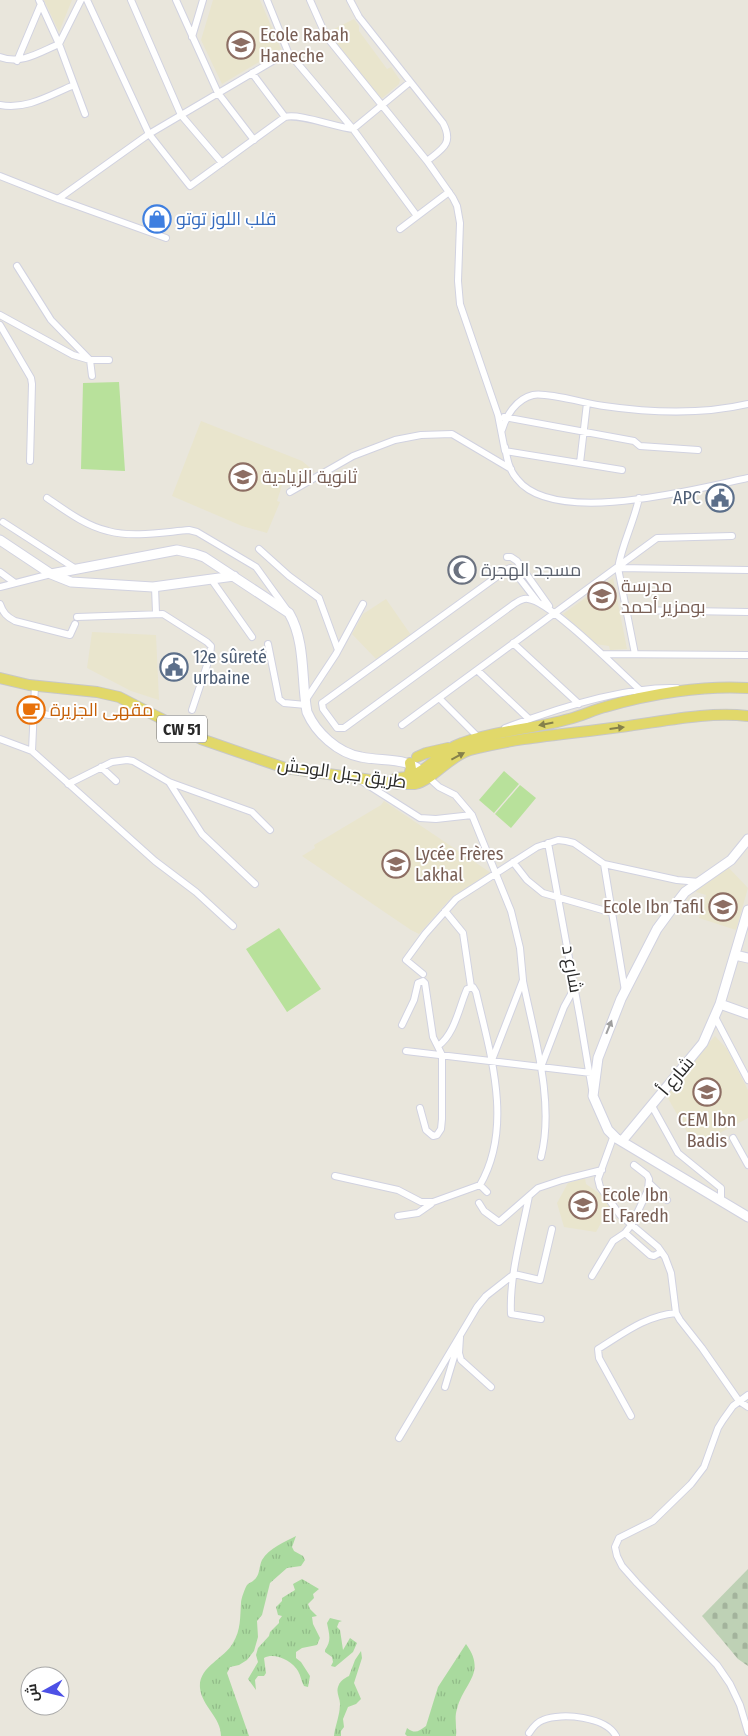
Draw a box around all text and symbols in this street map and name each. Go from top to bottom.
place label: Ecole Rabah Haneche [260,24,349,67]
school or university icon: Ecole Rabah Haneche [226,30,256,60]
shop icon: قلب اللوز توتو [142,204,172,234]
place label: قلب اللوز توتو [176,208,277,230]
school or university icon: ثانوية الزيادية [228,462,258,492]
place label: ثانوية الزيادية [262,466,358,488]
public building icon: APC [705,483,735,513]
place label: APC [673,487,701,509]
mosque icon: مسجد الهجرة [447,555,477,585]
place label: مسجد الهجرة [481,559,581,581]
place label: مدرسة بومزير أحمد [621,575,706,618]
school or university icon: مدرسة بومزير أحمد [587,581,617,611]
place label: 12e sûreté urbaine [193,646,267,689]
public building icon: 12e sûreté urbaine [159,652,189,682]
cafe icon: مقهى الجزيرة [16,695,46,725]
place label: مقهى الجزيرة [50,699,153,721]
road number: CW 51 [157,716,207,742]
one-way arrow [538,720,554,728]
one-way arrow [609,724,625,732]
one-way arrow [450,752,465,760]
street label: طريق جبل الوحش [276,753,408,794]
place label: Lycée Frères Lakhal [415,843,504,886]
school or university icon: Lycée Frères Lakhal [381,849,411,879]
school or university icon: Ecole Ibn Tafil [708,892,738,922]
place label: Ecole Ibn Tafil [603,896,704,918]
street label: شارع د [556,944,587,995]
one-way arrow [606,1020,613,1035]
street label: شارع أ [653,1052,699,1101]
school or university icon: CEM Ibn Badis [692,1077,722,1107]
place label: CEM Ibn Badis [678,1109,736,1152]
place label: Ecole Ibn El Faredh [602,1184,669,1227]
school or university icon: Ecole Ibn El Faredh [568,1190,598,1220]
north arrow [20,1666,70,1716]
text: ش [23,1683,42,1703]

